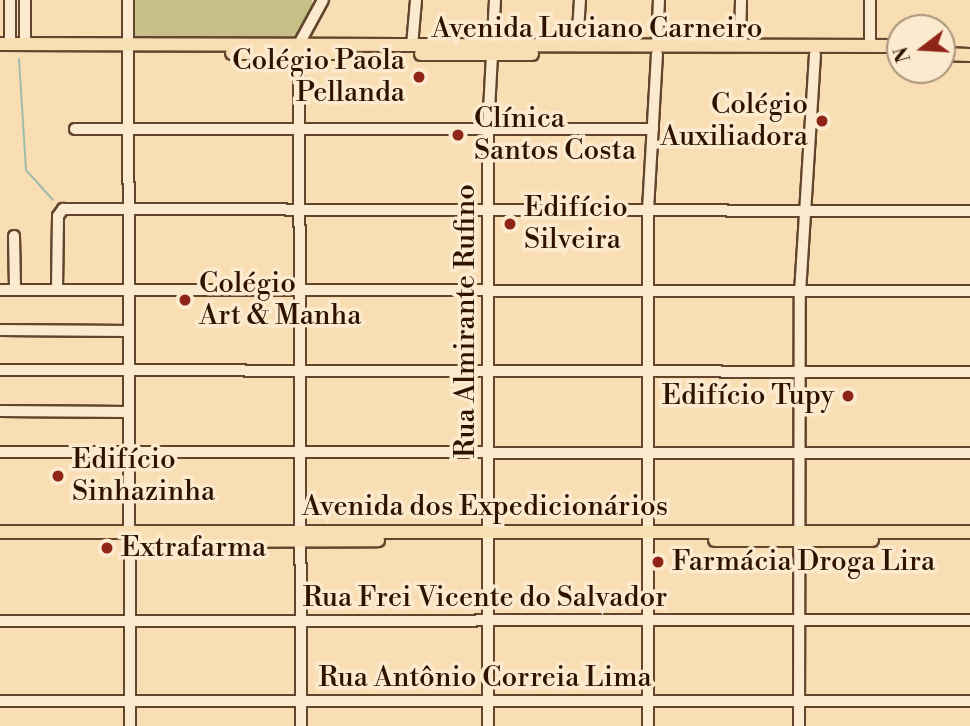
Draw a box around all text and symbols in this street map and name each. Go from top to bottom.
street label: Avenida Luciano Carneiro [431,12,763,46]
north arrow [886,14,956,84]
place label: Colégio Paola Pellanda [232,44,405,110]
text: N [889,44,917,65]
marker: Colégio Paola Pellanda [411,69,427,85]
place label: Colégio Auxiliadora [660,88,808,154]
place label: Clínica Santos Costa [474,102,636,168]
marker: Colégio Auxiliadora [814,113,830,129]
marker: Clínica Santos Costa [448,125,468,145]
street label: Rua Almirante Rufino [449,184,483,458]
place label: Edifício Silveira [524,191,628,257]
marker: Edifício Silveira [502,216,518,232]
place label: Colégio Art & Manha [199,267,361,333]
marker: Colégio Art & Manha [177,292,193,308]
place label: Edifício Tupy [662,379,834,413]
marker: Edifício Tupy [840,388,856,404]
place label: Edifício Sinhazinha [72,443,215,509]
marker: Edifício Sinhazinha [50,468,66,484]
street label: Avenida dos Expedicionários [302,490,668,524]
place label: Extrafarma [121,531,266,565]
marker: Extrafarma [99,540,115,556]
place label: Farmácia Droga Lira [672,545,935,579]
marker: Farmácia Droga Lira [650,554,666,570]
street label: Rua Frei Vicente do Salvador [303,581,667,615]
street label: Rua Antônio Correia Lima [318,661,652,695]

